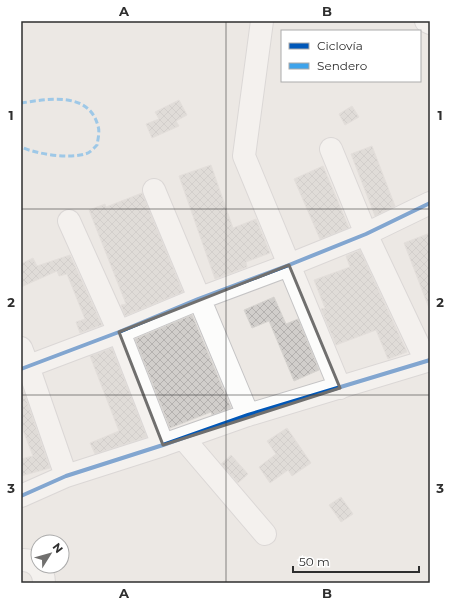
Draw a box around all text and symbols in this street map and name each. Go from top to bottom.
text: A [118,3,130,19]
text: B [322,3,332,19]
legend [281,30,421,82]
text: Ciclovía [317,38,363,53]
text: Sendero [317,58,367,73]
text: 1 [8,107,14,123]
text: 1 [437,107,443,123]
text: 2 [7,294,15,310]
text: 2 [436,294,444,310]
text: 3 [6,480,15,496]
text: 3 [435,480,444,496]
north arrow [30,534,70,574]
text: N [50,540,66,556]
scale bar [293,548,419,574]
text: 50 m [299,554,330,569]
text: A [118,585,130,601]
text: B [322,585,332,601]

